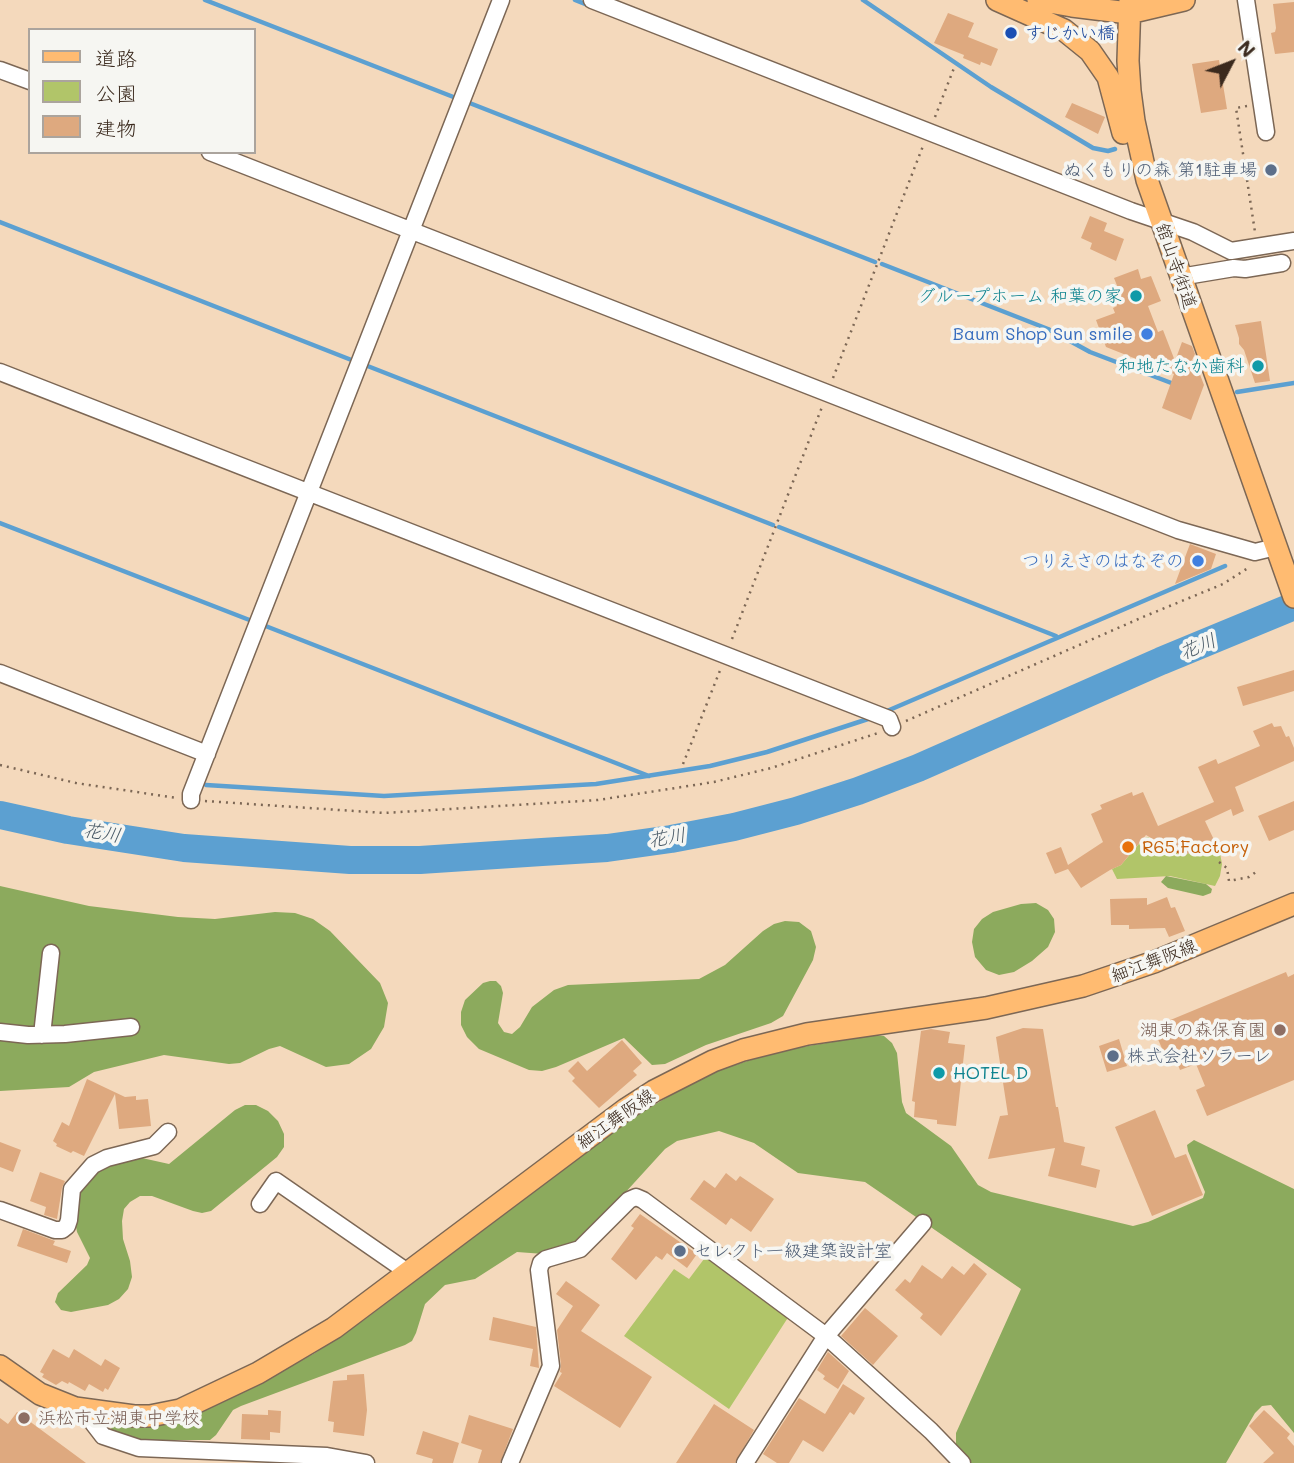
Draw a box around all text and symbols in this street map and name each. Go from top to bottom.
place label: すじかい橋 [1025,22,1115,44]
marker: すじかい橋 [1003,25,1019,41]
legend [28,28,256,154]
north arrow [1196,28,1266,98]
text: N [1233,35,1261,62]
text: 道路 [95,44,137,71]
text: 公園 [95,79,137,106]
text: 建物 [95,114,137,141]
place label: ぬくもりの森 第1駐車場 [1063,159,1257,181]
marker: ぬくもりの森 第1駐車場 [1263,162,1279,178]
street label: 舘山寺街道 [1151,220,1201,312]
place label: グループホーム 和葉の家 [918,285,1122,307]
marker: グループホーム 和葉の家 [1128,288,1144,304]
place label: Baum Shop Sun smile [953,323,1133,345]
marker: Baum Shop Sun smile [1139,326,1155,342]
place label: 和地たなか歯科 [1118,355,1244,377]
marker: 和地たなか歯科 [1250,358,1266,374]
place label: つりえさのはなぞの [1022,550,1184,572]
marker: つりえさのはなぞの [1190,553,1206,569]
water label: 花川 [1176,629,1220,665]
water label: 花川 [81,818,123,848]
water label: 花川 [646,824,688,852]
place label: R65.Factory [1142,836,1249,858]
marker: R65.Factory [1120,839,1136,855]
street label: 細江舞阪線 [1108,935,1200,987]
place label: 湖東の森保育園 [1140,1019,1266,1041]
marker: 湖東の森保育園 [1272,1022,1288,1038]
place label: 株式会社ソラーレ [1127,1045,1271,1067]
marker: 株式会社ソラーレ [1105,1048,1121,1064]
place label: HOTEL D [953,1062,1028,1084]
marker: HOTEL D [931,1065,947,1081]
street label: 細江舞阪線 [573,1084,659,1154]
place label: セレクト一級建築設計室 [694,1240,892,1262]
marker: セレクト一級建築設計室 [672,1243,688,1259]
place label: 浜松市立湖東中学校 [38,1407,200,1429]
marker: 浜松市立湖東中学校 [16,1410,32,1426]

